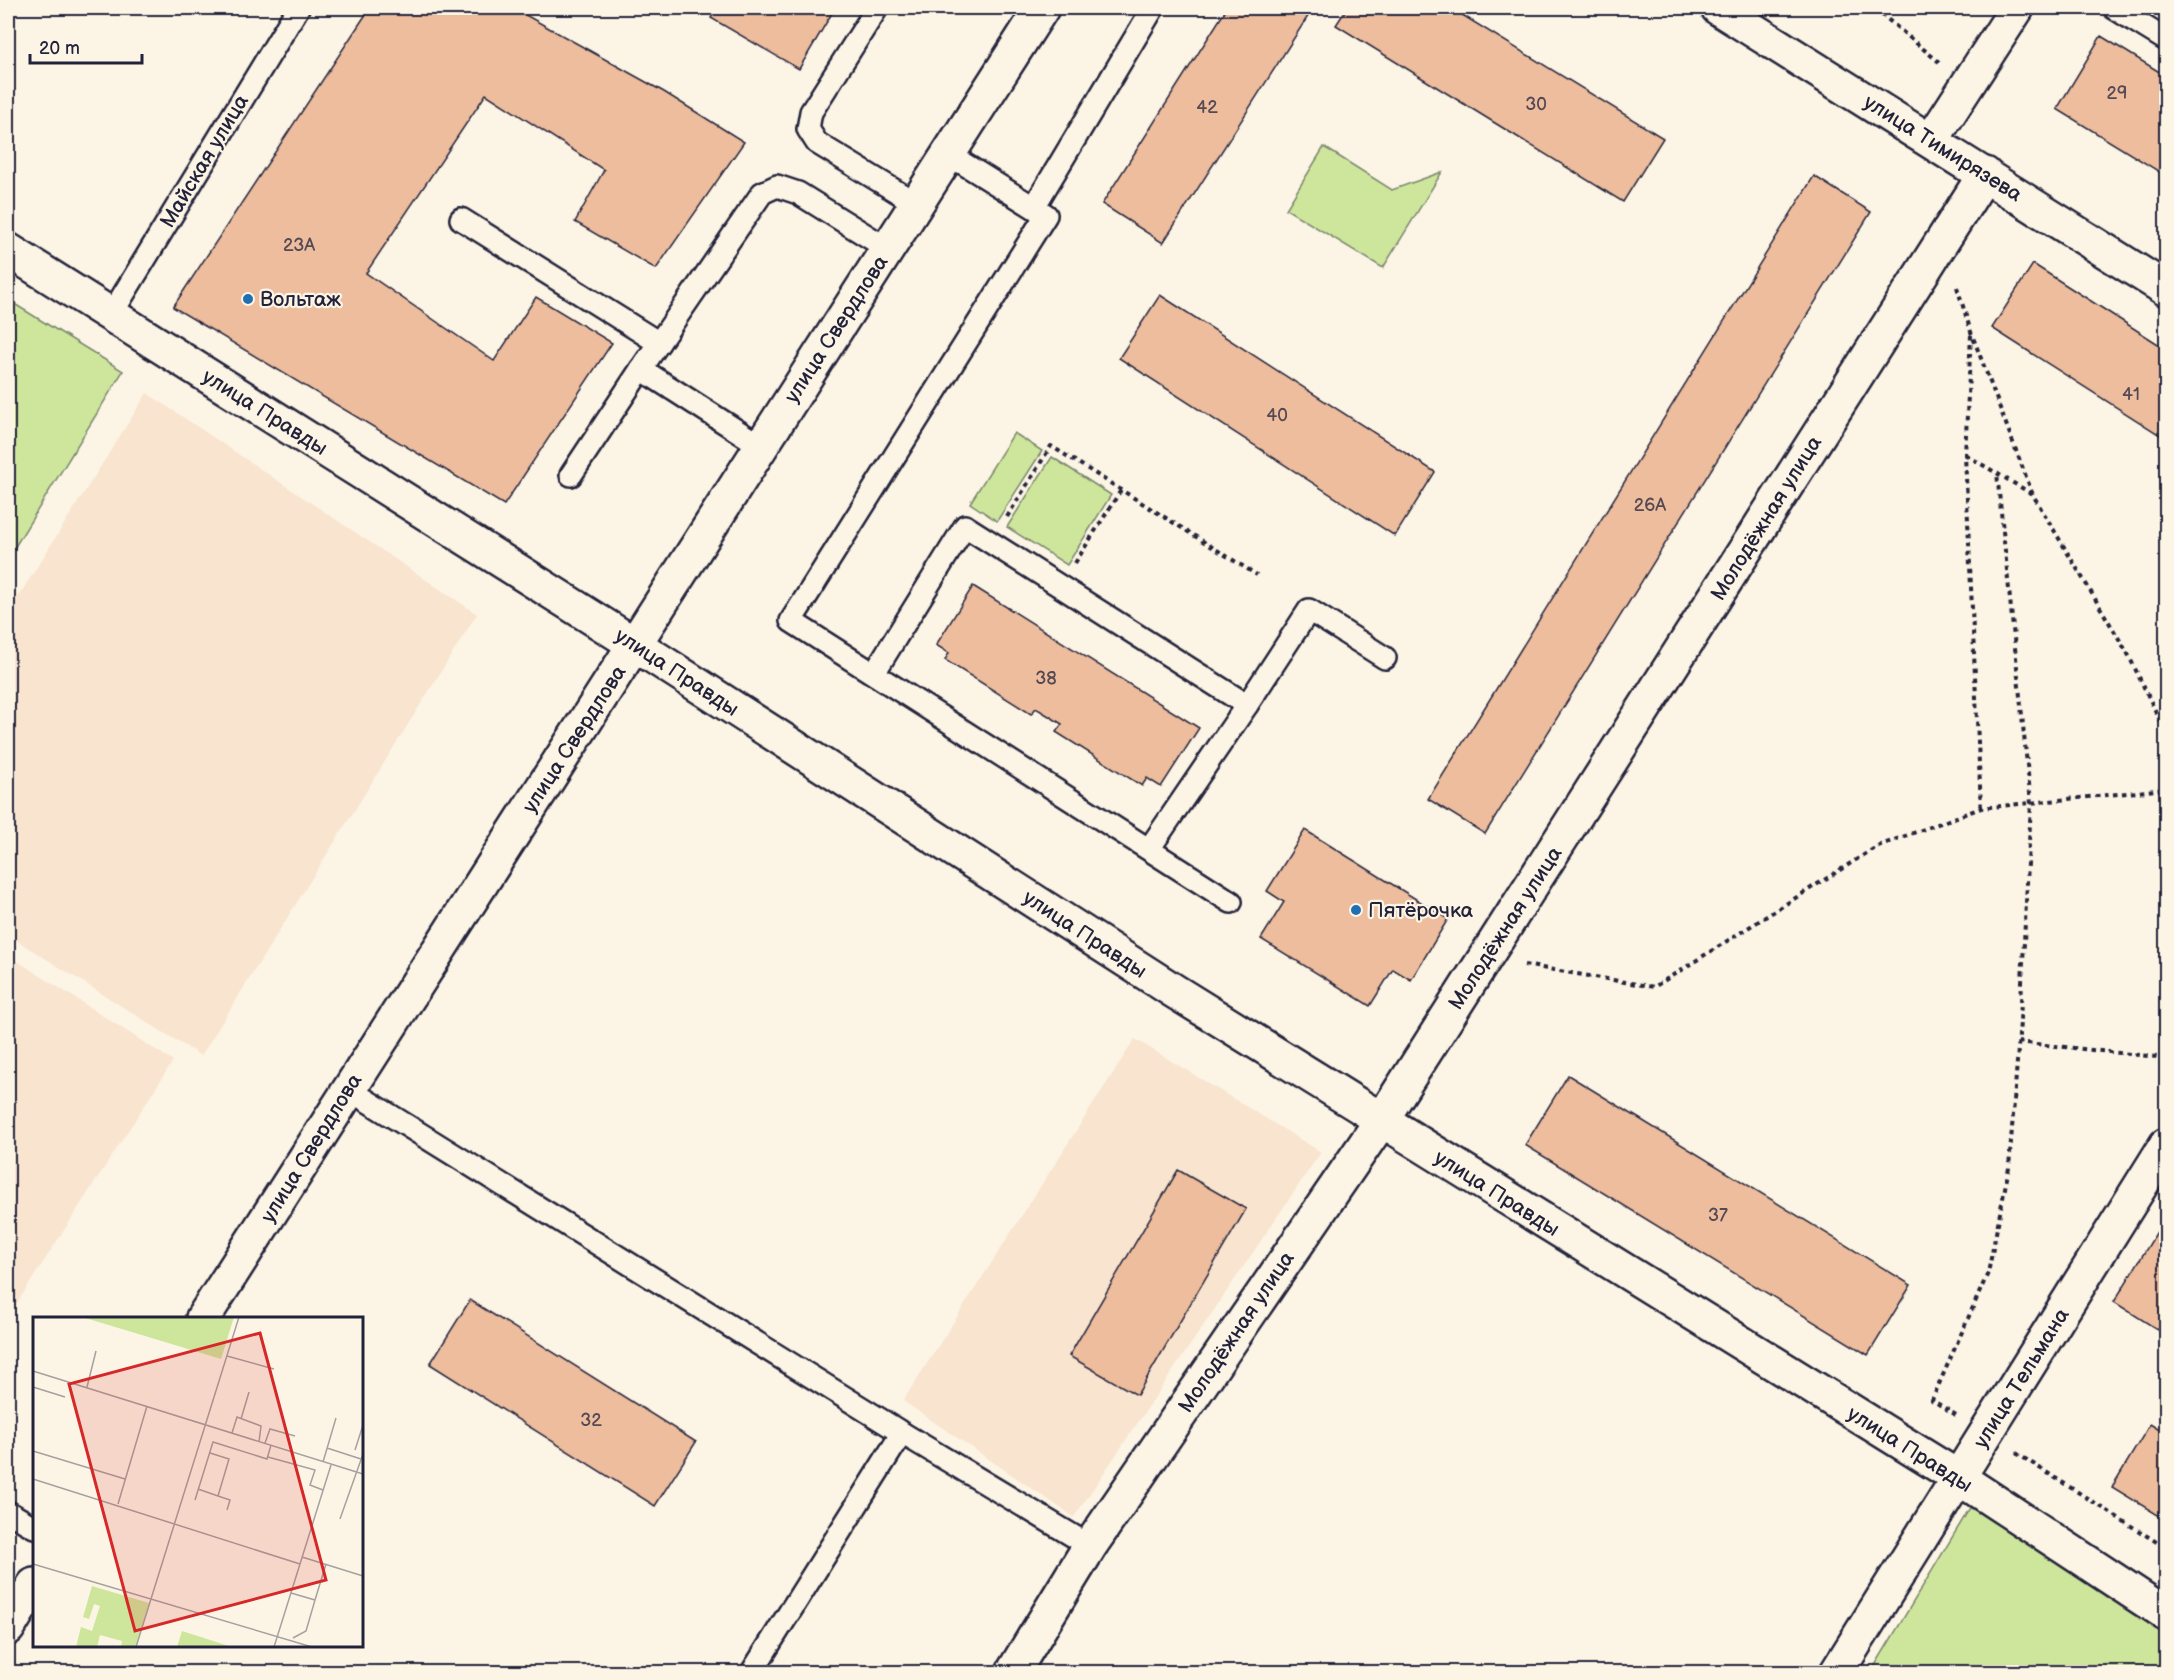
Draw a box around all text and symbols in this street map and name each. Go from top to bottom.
scale bar [30,27,142,65]
text: 20 m [39,38,80,59]
house number: 29 [2106,83,2128,104]
street label: Майская улица [155,90,254,232]
street label: улица Тимирязева [1859,90,2027,208]
house number: 30 [1525,94,1547,115]
house number: 42 [1196,97,1218,118]
house number: 23А [283,235,315,256]
street label: улица Свердлова [779,250,894,408]
place label: Вольтаж [260,287,341,312]
marker: Вольтаж [241,292,255,306]
street label: улица Правды [198,364,332,461]
house number: 41 [2122,384,2140,405]
house number: 40 [1266,405,1288,426]
street label: Молодёжная улица [1706,431,1827,605]
house number: 26А [1634,495,1666,516]
street label: улица Правды [610,623,743,722]
street label: улица Свердлова [517,660,632,818]
house number: 38 [1035,668,1057,689]
street label: Молодёжная улица [1443,842,1568,1014]
street label: улица Правды [1018,885,1151,984]
place label: Пятёрочка [1368,898,1474,923]
marker: Пятёрочка [1349,903,1363,917]
street label: улица Свердлова [256,1069,368,1227]
street label: улица Правды [1430,1145,1564,1242]
house number: 37 [1708,1205,1728,1226]
street label: Молодёжная улица [1173,1246,1300,1418]
street label: улица Тельмана [1968,1303,2075,1453]
inset map [33,1317,363,1647]
street label: улица Правды [1843,1401,1977,1498]
house number: 32 [580,1410,602,1431]

